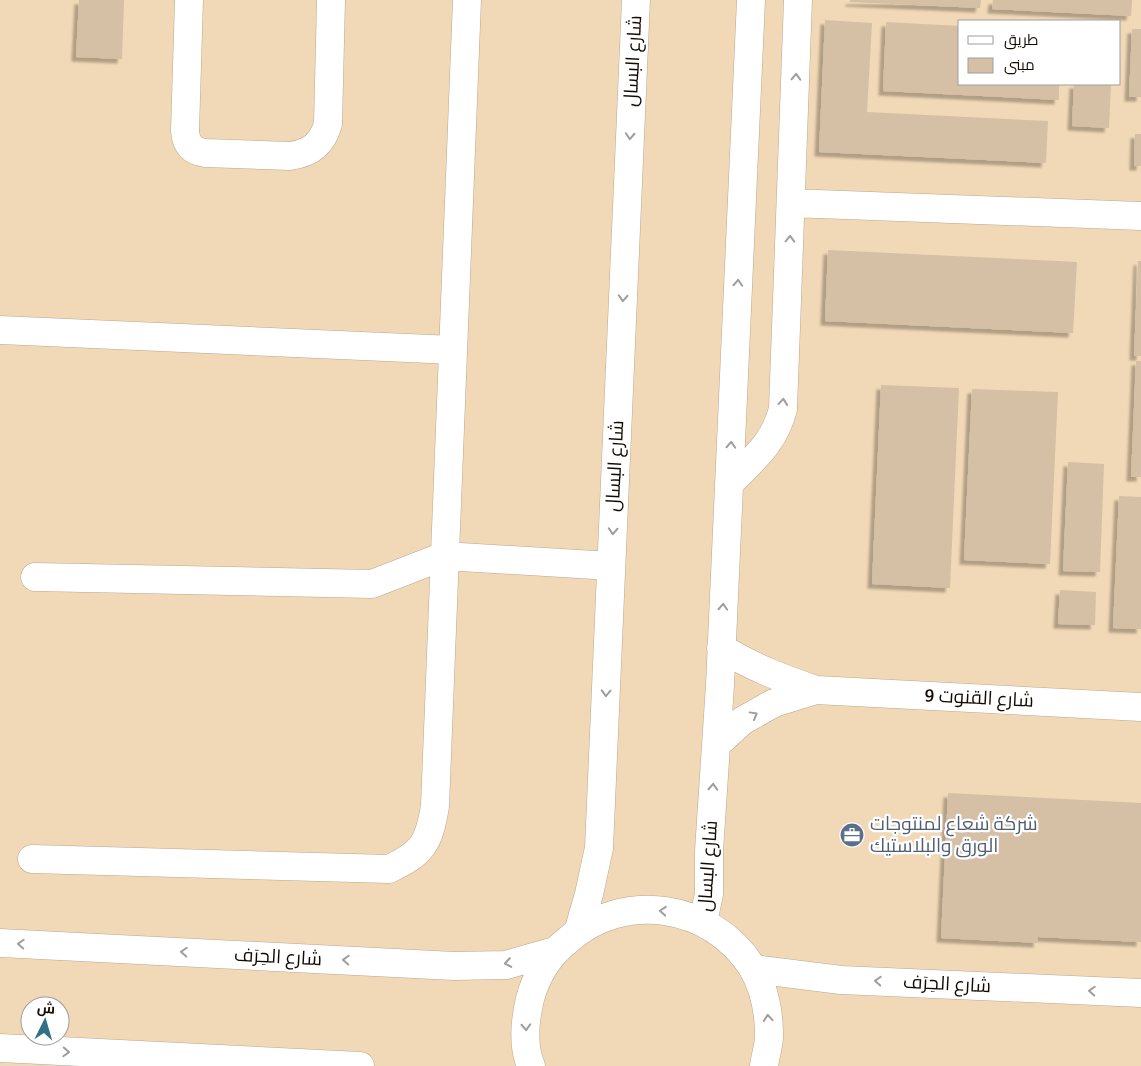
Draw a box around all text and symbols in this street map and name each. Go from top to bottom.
street label: شارع البسال [619,15,648,107]
legend [958,20,1121,85]
text: طريق [1004,31,1038,50]
text: مبنى [1004,56,1035,75]
one-way arrow [791,73,802,81]
one-way arrow [625,132,635,140]
one-way arrow [785,235,795,243]
one-way arrow [733,278,743,286]
one-way arrow [617,295,628,303]
one-way arrow [777,398,788,406]
street label: شارع البسال [601,420,630,512]
one-way arrow [725,441,736,449]
one-way arrow [607,527,618,535]
one-way arrow [718,603,729,611]
street label: شارع القنوت 9 [924,683,1034,714]
one-way arrow [600,689,611,697]
one-way arrow [749,711,758,721]
one-way arrow [708,783,719,791]
place label: شركة شعاع لمنتوجات الورق والبلاستيك [870,812,1038,858]
street label: شارع البسال [693,820,724,913]
office icon: شركة شعاع لمنتوجات الورق والبلاستيك [839,822,865,848]
one-way arrow [659,906,667,917]
one-way arrow [17,939,25,950]
street label: شارع الحِرَف [233,943,323,972]
one-way arrow [179,947,187,958]
one-way arrow [342,955,350,966]
one-way arrow [504,958,513,968]
street label: شارع الحِرَف [902,970,992,999]
one-way arrow [873,976,881,987]
one-way arrow [1088,985,1096,996]
north arrow [20,996,70,1046]
text: ش [36,999,56,1018]
one-way arrow [762,1014,773,1022]
one-way arrow [520,1023,531,1031]
one-way arrow [62,1046,70,1057]

